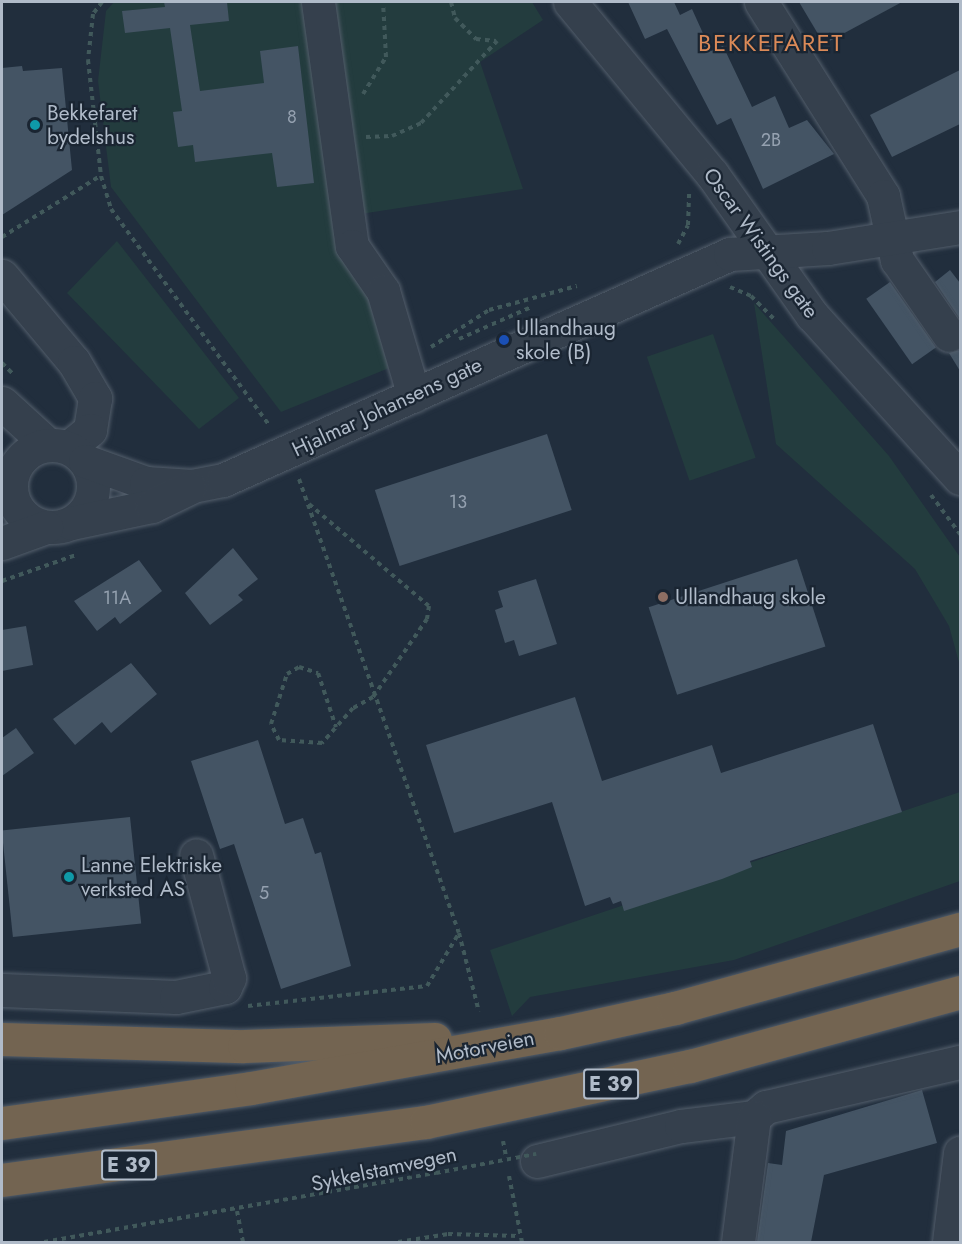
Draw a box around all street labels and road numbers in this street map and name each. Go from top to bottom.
street label: Oscar Wistings gate [698,163,824,323]
street label: Hjalmar Johansens gate [288,352,486,462]
street label: Motorveien [434,1025,536,1069]
road number: E 39 [582,1067,640,1101]
street label: Sykkelstamvegen [309,1141,459,1197]
road number: E 39 [100,1148,158,1182]

